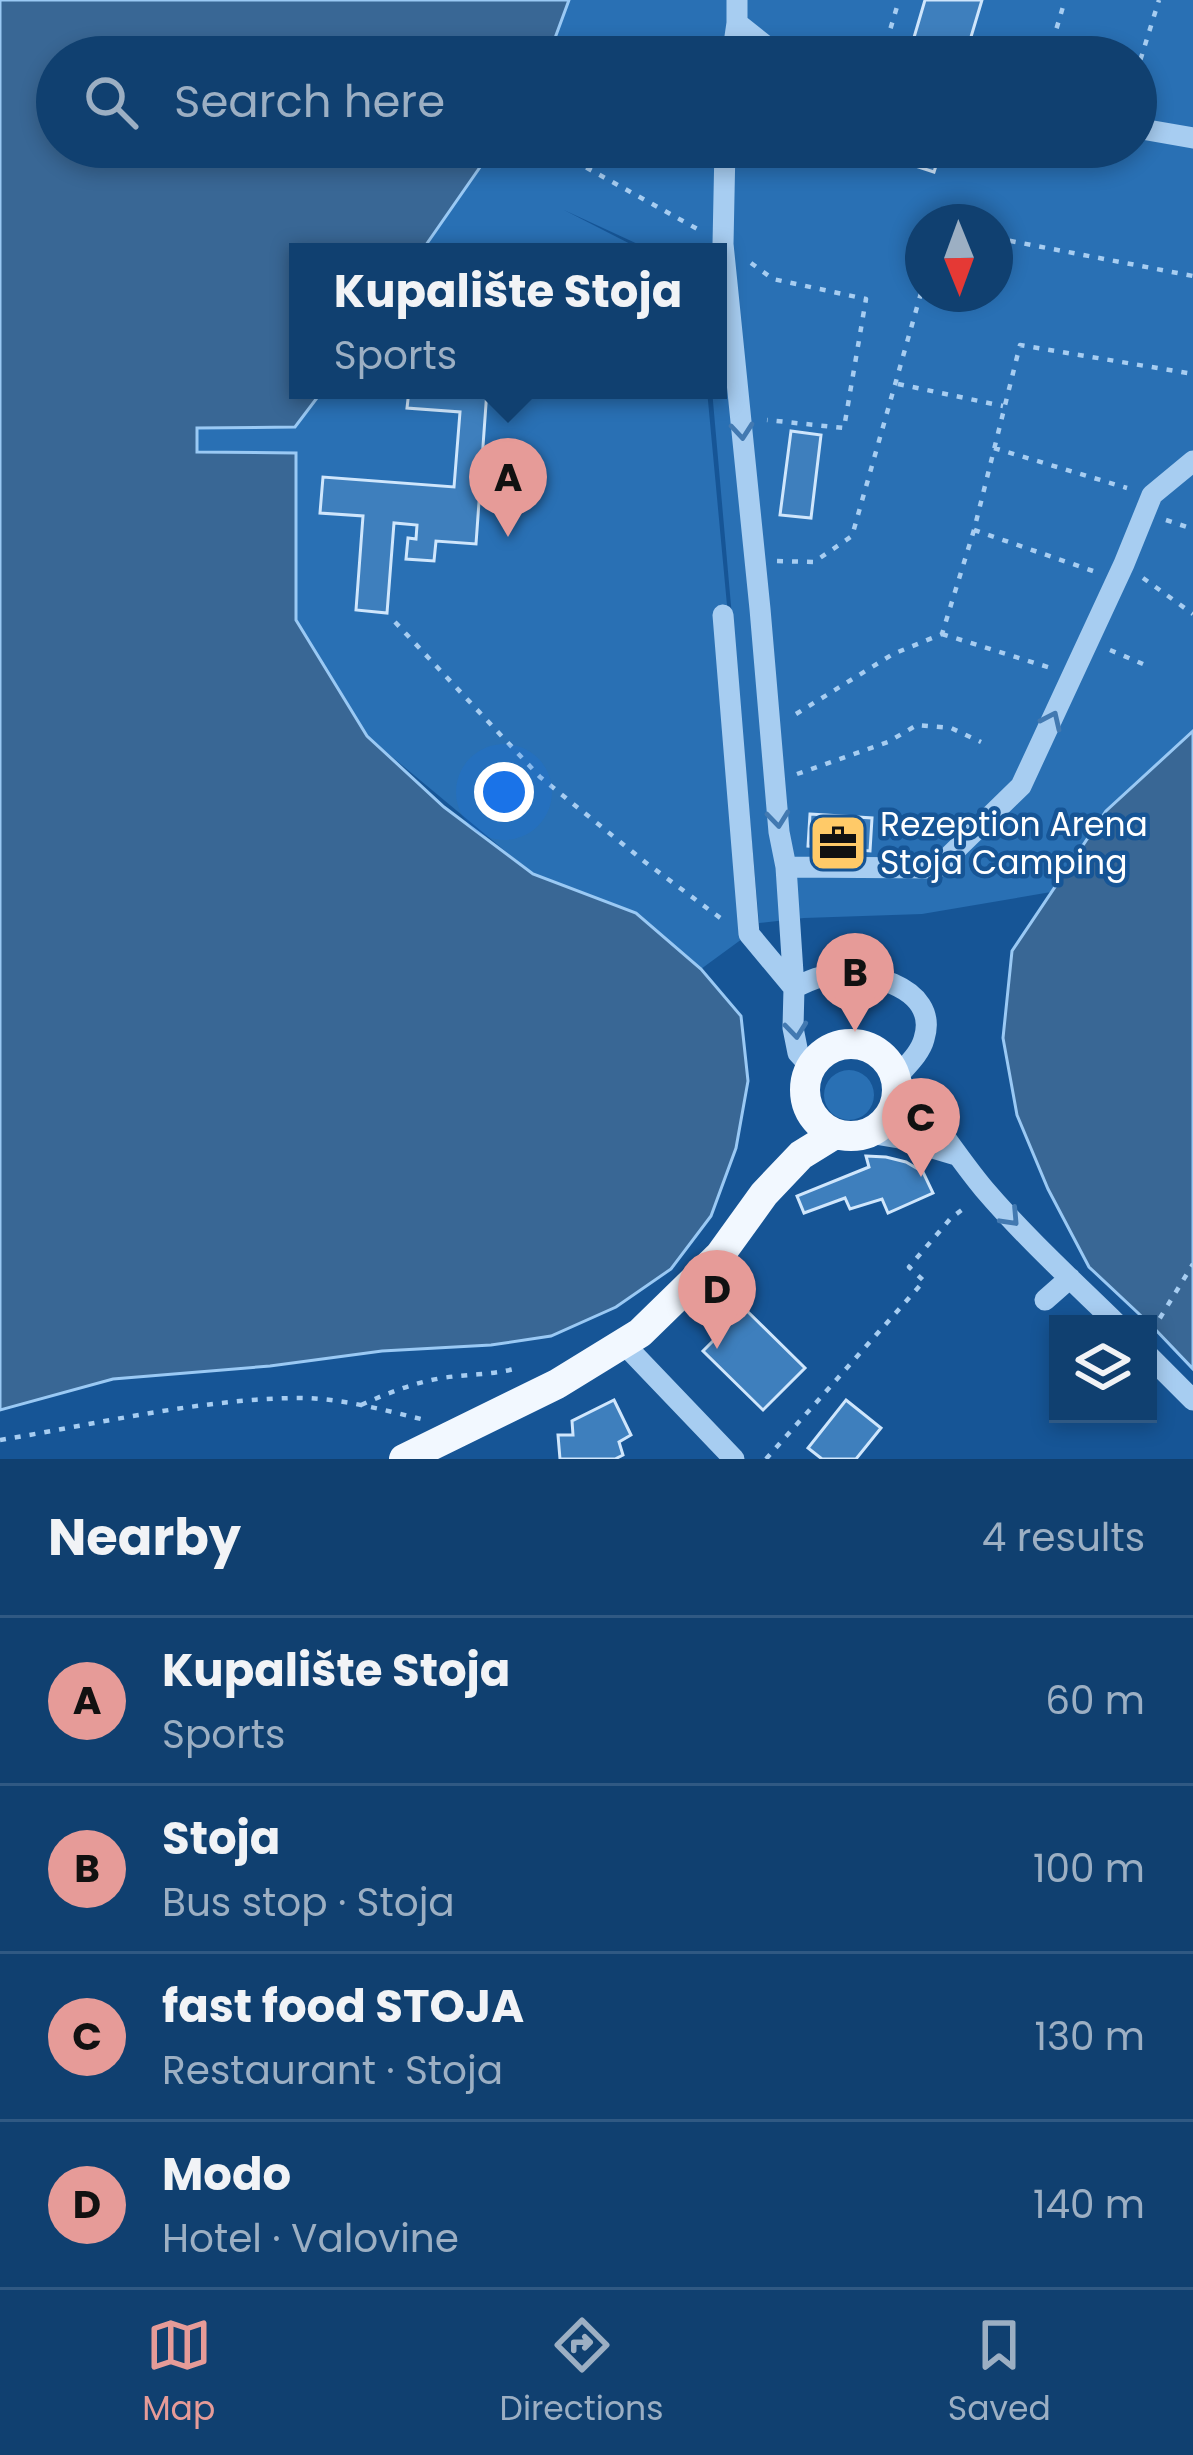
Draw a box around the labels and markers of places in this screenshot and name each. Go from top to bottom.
pin: A [469,438,547,537]
place label: Rezeption Arena Stoja Camping [880,801,1148,886]
office icon: Rezeption Arena Stoja Camping [807,812,869,874]
pin: B [816,933,894,1032]
pin: C [882,1078,960,1177]
pin: D [678,1250,756,1349]

